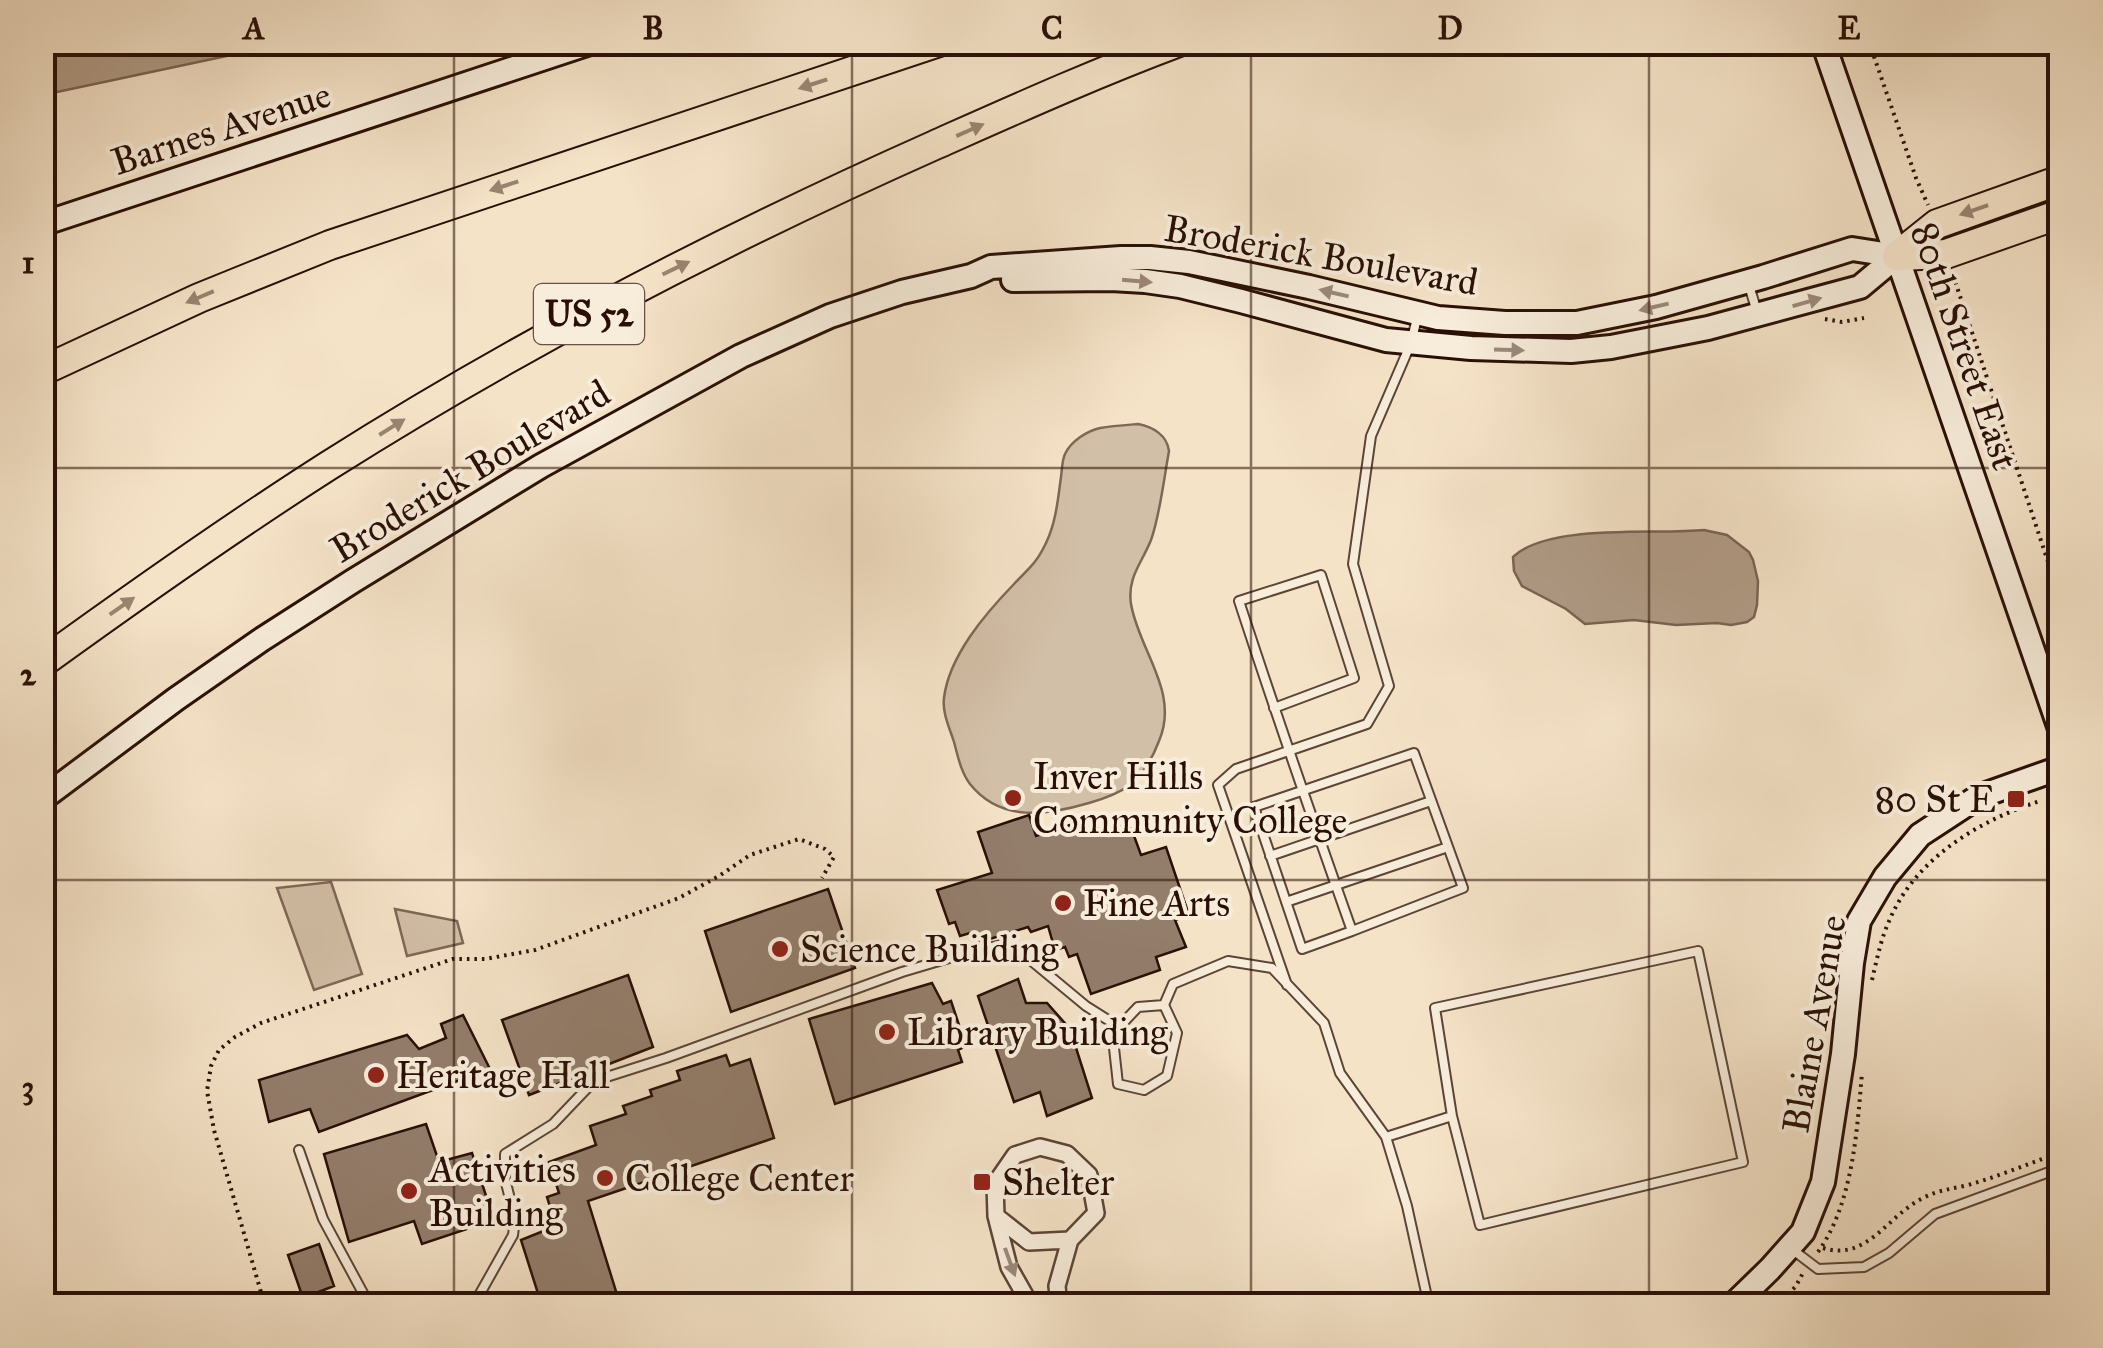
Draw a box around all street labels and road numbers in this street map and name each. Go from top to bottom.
street label: Barnes Avenue [105,71,337,185]
street label: Broderick Boulevard [1161,205,1481,305]
street label: 80th Street East [1901,216,2029,476]
road number: US 52 [534,284,644,344]
street label: Broderick Boulevard [322,369,618,573]
street label: Blaine Avenue [1772,911,1856,1137]

